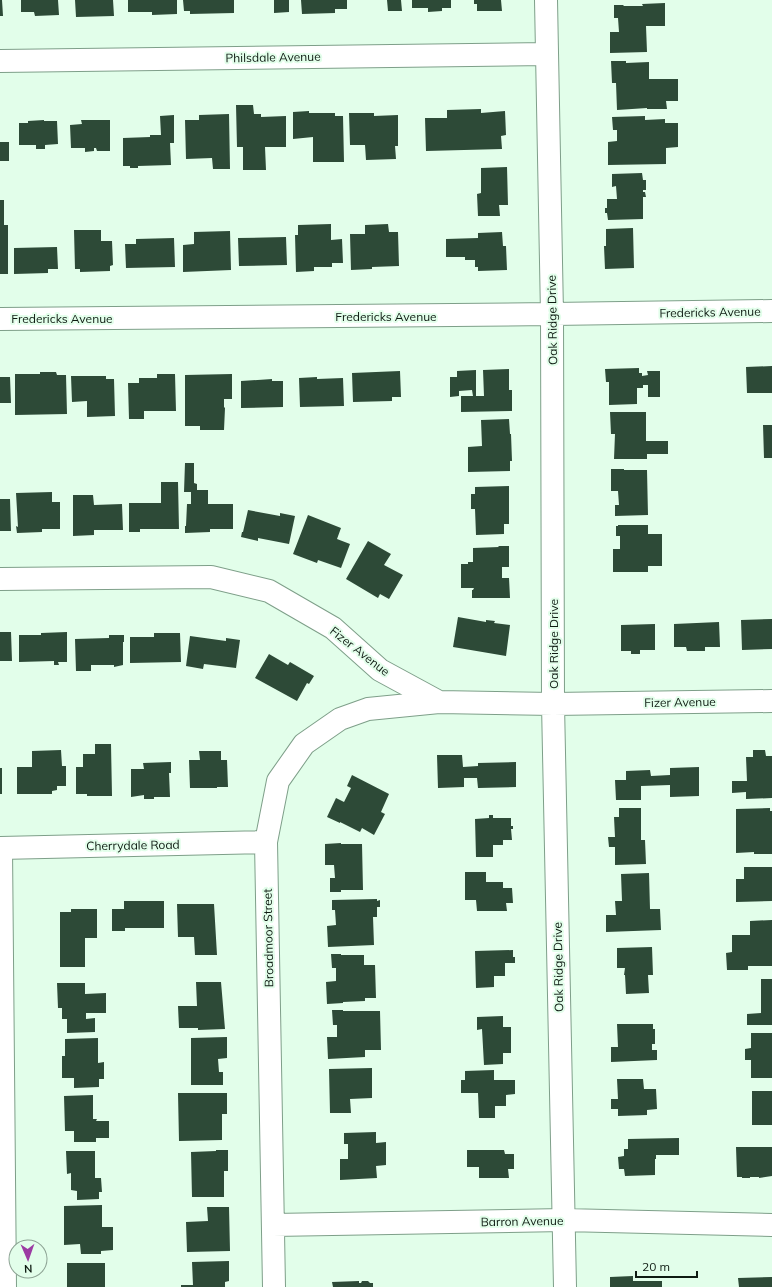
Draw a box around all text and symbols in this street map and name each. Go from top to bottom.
street label: Philsdale Avenue [225,49,321,65]
street label: Oak Ridge Drive [544,275,560,365]
street label: Fredericks Avenue [659,304,761,320]
street label: Fredericks Avenue [335,309,437,324]
street label: Fredericks Avenue [11,311,113,326]
street label: Oak Ridge Drive [546,599,561,689]
street label: Fizer Avenue [327,623,393,679]
street label: Fizer Avenue [644,694,716,710]
street label: Cherrydale Road [86,837,180,853]
street label: Broadmoor Street [260,889,276,987]
street label: Oak Ridge Drive [550,922,566,1012]
street label: Barron Avenue [480,1213,564,1229]
north arrow [8,1239,48,1279]
scale bar [636,1253,697,1279]
text: 20 m [642,1259,670,1274]
text: N [24,1262,33,1276]

